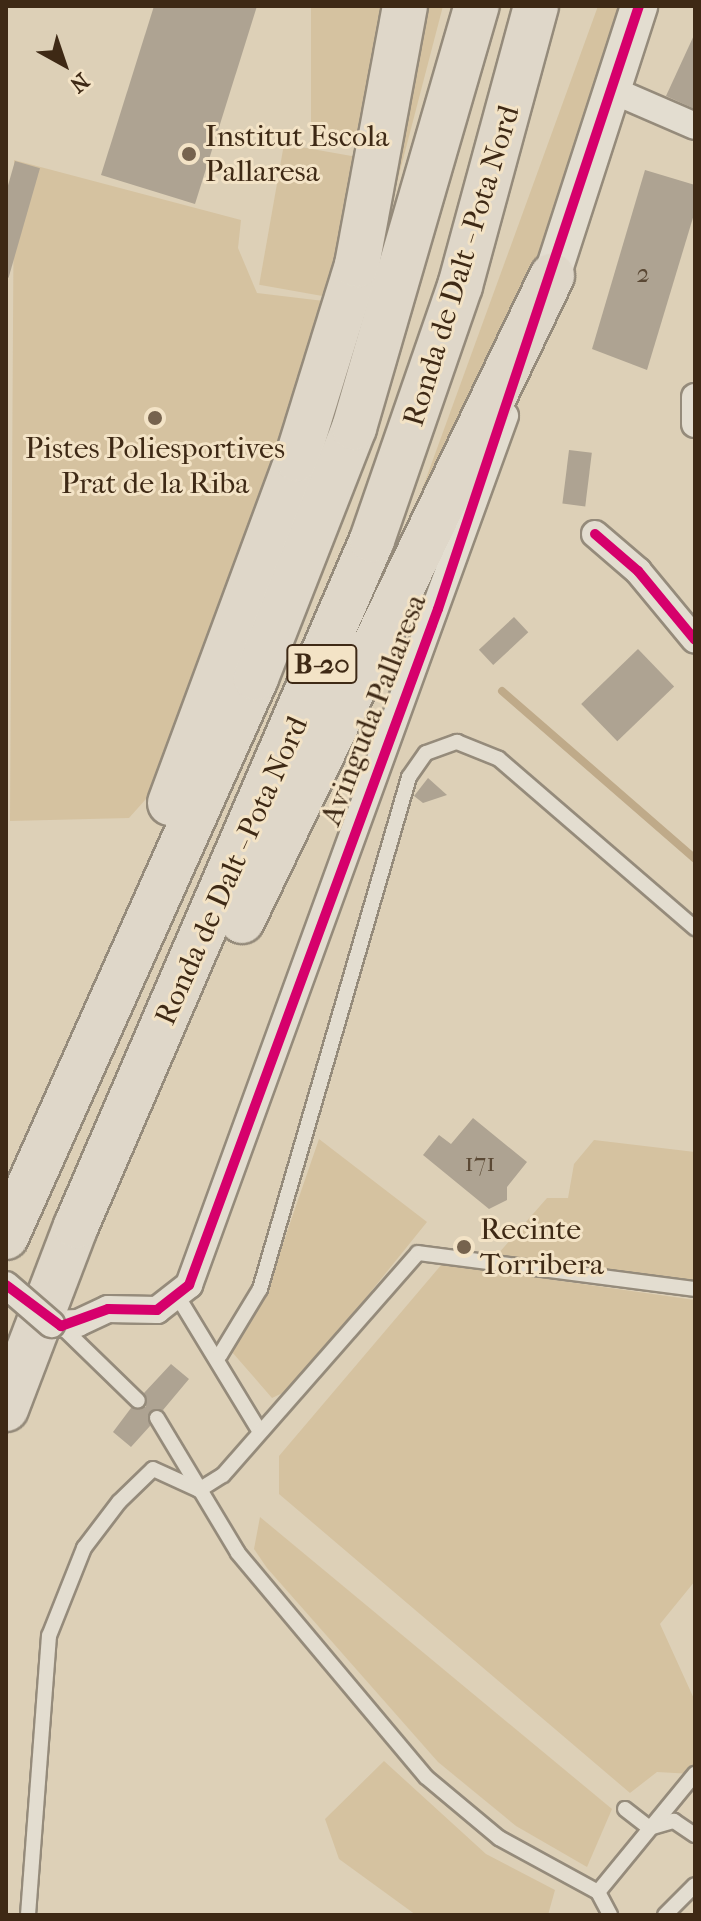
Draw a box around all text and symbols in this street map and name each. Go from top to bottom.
north arrow [24,24,104,104]
text: N [65,67,94,98]
street label: Ronda de Dalt - Pota Nord [396,101,528,431]
place label: Institut Escola Pallaresa [205,119,389,190]
marker: Institut Escola Pallaresa [180,145,198,163]
house number: 2 [636,258,650,290]
marker: Pistes Poliesportives Prat de la Riba [146,409,164,427]
place label: Pistes Poliesportives Prat de la Riba [25,431,285,502]
street label: Avinguda Pallaresa [313,589,435,831]
road number: B-20 [286,640,358,688]
street label: Ronda de Dalt - Pota Nord [148,711,316,1031]
house number: 171 [464,1147,496,1179]
place label: Recinte Torribera [480,1212,604,1282]
marker: Recinte Torribera [455,1238,473,1256]

